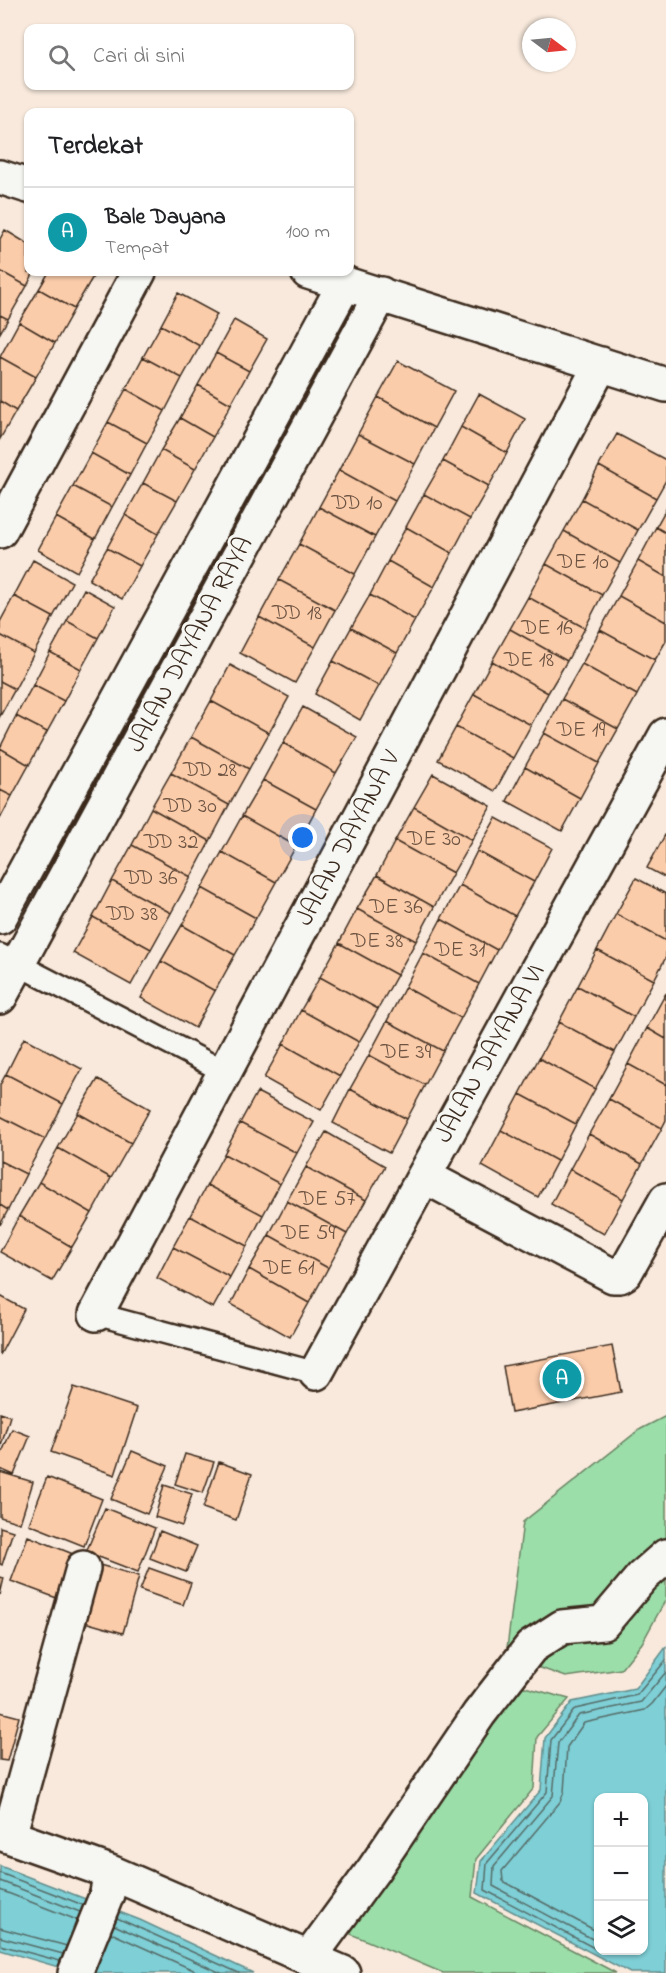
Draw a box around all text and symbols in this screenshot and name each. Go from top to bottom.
north arrow [522,18,576,72]
search box [24,24,354,90]
icon: search [45,41,78,74]
text: Cari di sini [93,41,185,73]
text: Terdekat [48,128,143,166]
text: Bale Dayana [105,202,226,234]
text: A [61,218,74,247]
text: 100 m [286,218,330,247]
text: Tempat [105,234,169,263]
house number: DD 10 [330,488,383,520]
street label: JALAN DAYANA RAYA [118,530,264,760]
house number: DE 10 [556,547,609,579]
house number: DD 18 [271,598,322,630]
house number: DE 16 [520,613,573,645]
house number: DE 18 [503,645,554,677]
house number: DE 19 [556,715,606,747]
street label: JALAN DAYANA V [287,744,412,933]
house number: DD 28 [182,755,237,787]
house number: DD 30 [162,791,217,823]
your location [288,823,317,852]
house number: DE 30 [406,824,461,856]
house number: DD 32 [143,827,198,859]
house number: DD 36 [123,863,178,895]
house number: DE 36 [368,892,423,924]
house number: DD 38 [105,899,158,931]
house number: DE 38 [350,926,403,958]
house number: DE 31 [433,935,486,967]
street label: JALAN DAYANA VI [426,957,556,1151]
house number: DE 39 [380,1037,432,1069]
house number: DE 57 [298,1184,355,1216]
house number: DE 59 [280,1218,335,1250]
house number: DE 61 [262,1253,315,1285]
pin: A [542,1356,582,1402]
map controls [594,1793,648,1955]
button: + [594,1793,648,1847]
button: − [594,1847,648,1901]
button: layers [594,1901,648,1955]

